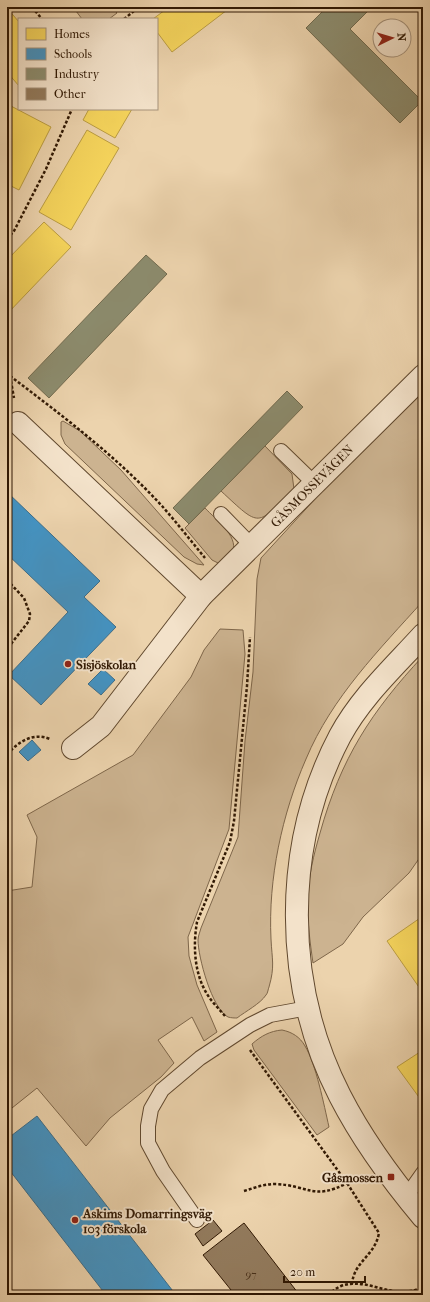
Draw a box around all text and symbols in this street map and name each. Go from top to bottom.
legend [18,18,158,110]
north arrow [372,18,412,58]
text: Homes [54,27,90,41]
text: N [395,32,408,43]
text: Schools [54,47,93,61]
text: Industry [54,67,100,81]
text: Other [54,87,86,101]
street label: GÅSMOSSEVÄGEN [268,442,356,530]
place label: Sisjöskolan [76,657,137,672]
marker: Sisjöskolan [63,659,73,669]
place label: Gåsmossen [322,1170,383,1185]
marker: Gåsmossen [386,1172,396,1182]
place label: Askims Domarringsväg 103 förskola [82,1206,213,1237]
marker: Askims Domarringsväg 103 förskola [70,1215,80,1225]
scale bar [284,1258,365,1284]
text: 20 m [290,1265,315,1279]
house number: 97 [245,1268,257,1281]

